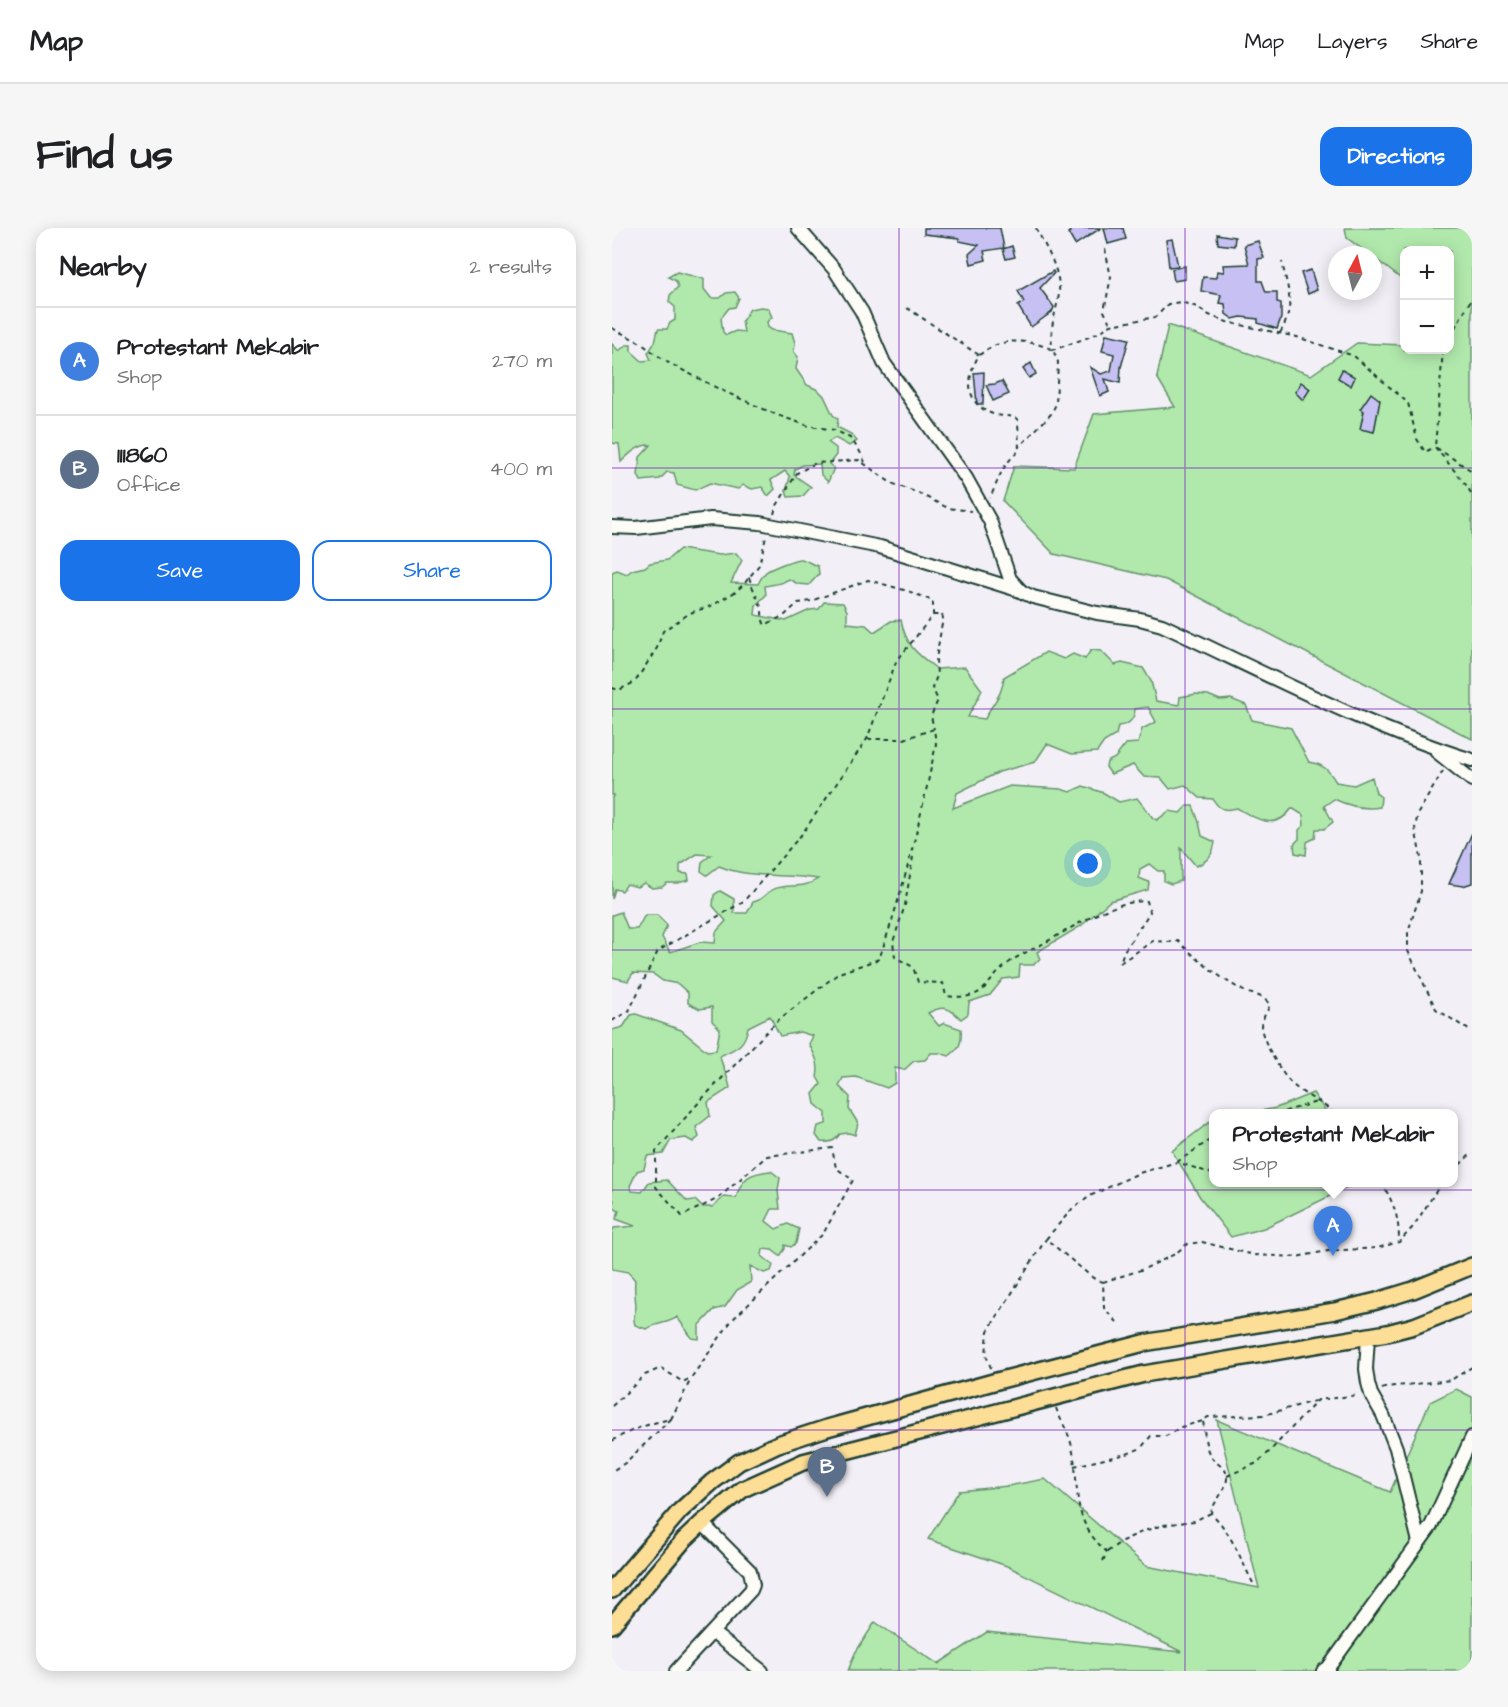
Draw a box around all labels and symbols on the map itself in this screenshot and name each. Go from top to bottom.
north arrow [1328,246,1382,300]
your location [1073,849,1102,878]
pin: A [1314,1206,1352,1256]
pin: B [808,1448,846,1497]

